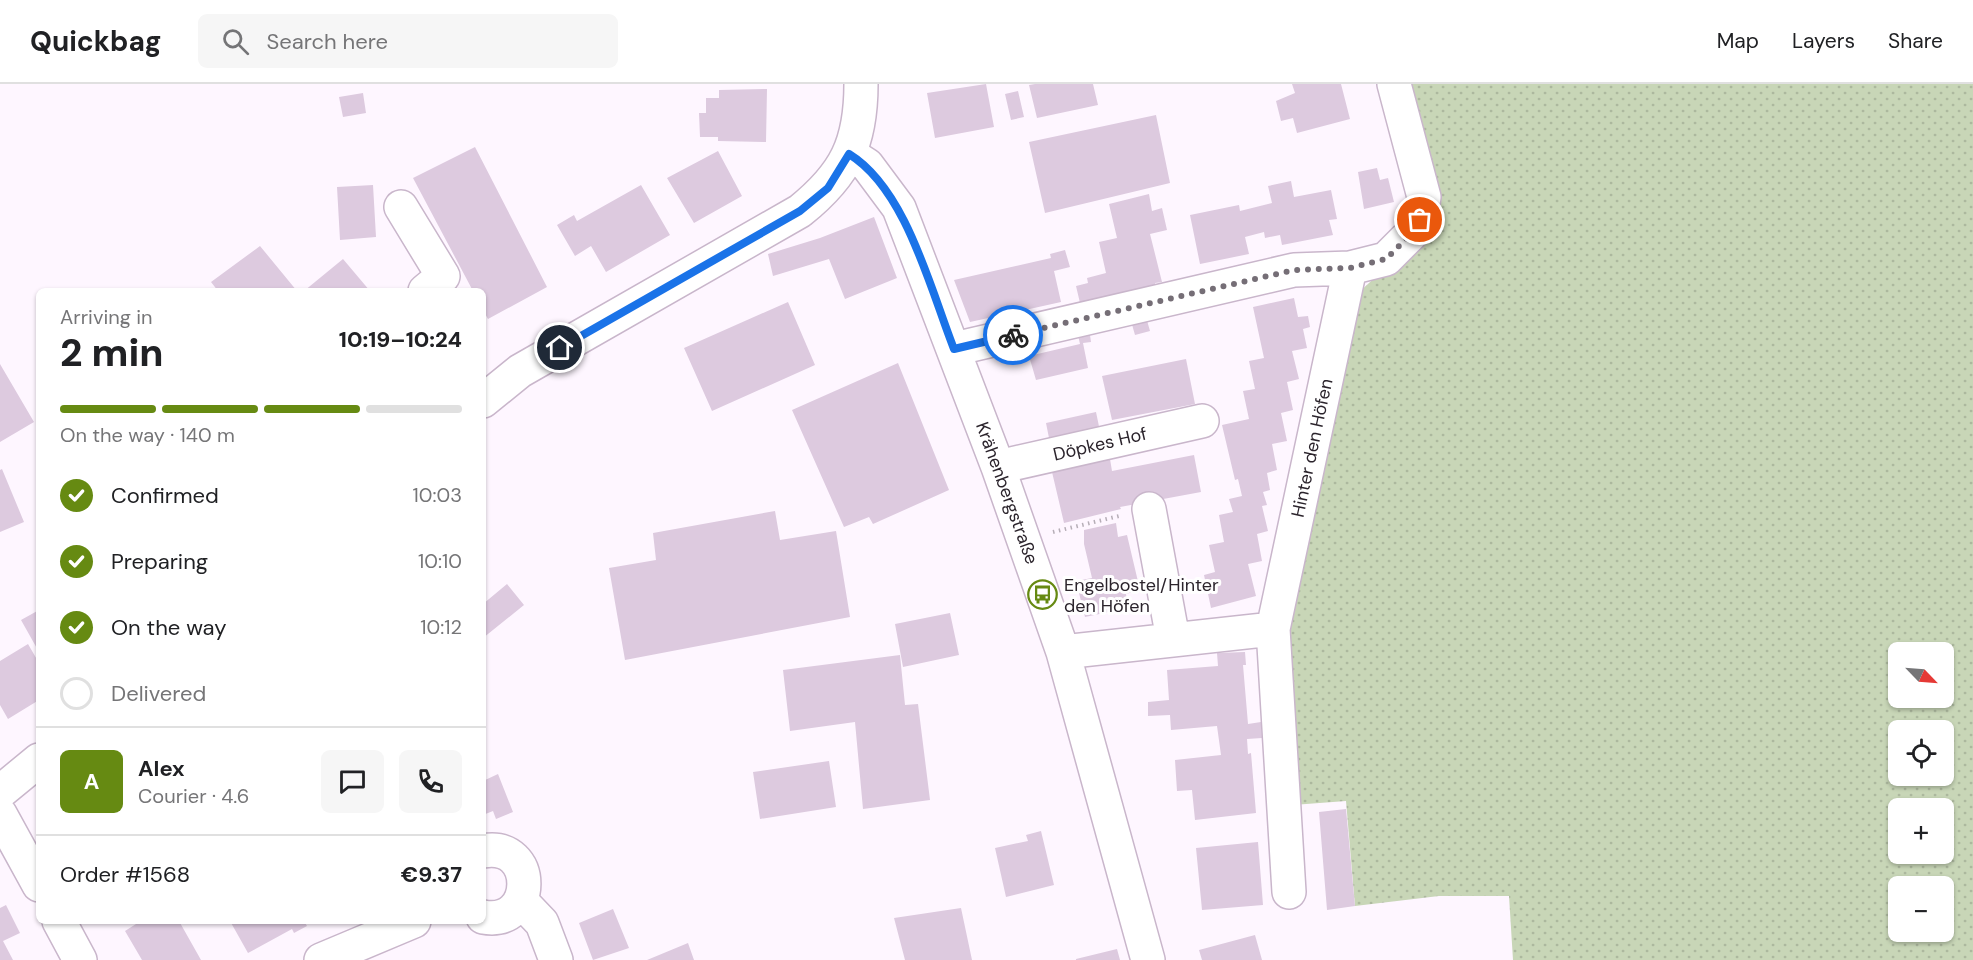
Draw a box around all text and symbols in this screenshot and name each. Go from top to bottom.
search box [198,14,618,68]
text: Quickbag [30,23,162,60]
icon: search [219,25,252,58]
text: Search here [267,27,388,56]
text: Map [1717,27,1759,55]
text: Layers [1792,27,1855,55]
text: Share [1888,27,1943,55]
pin [1394,194,1445,245]
icon: bag [1403,203,1436,236]
text: Arriving in [60,304,152,330]
courier [983,305,1043,365]
icon: bike [997,319,1030,352]
pin [534,322,585,373]
text: 10:19–10:24 [339,325,462,354]
text: 2 min [60,327,164,378]
icon: home [543,331,576,364]
street label: Hinter den Höfen [1286,376,1338,520]
street label: Krähenbergstraße [970,418,1044,568]
text: On the way · 140 m [60,422,235,448]
street label: Döpkes Hof [1051,422,1149,466]
icon: check [60,479,93,512]
text: Confirmed [111,481,219,510]
text: 10:03 [413,482,462,508]
icon: check [60,545,93,578]
text: Preparing [111,547,208,576]
text: 10:10 [418,548,462,574]
place label: Engelbostel/Hinter den Höfen [1064,573,1219,618]
bus stop icon: Engelbostel/Hinter den Höfen [1027,579,1059,611]
icon: check [60,611,93,644]
text: On the way [111,613,226,642]
text: 10:12 [420,614,462,640]
north arrow [1888,642,1954,708]
map controls [1888,642,1954,942]
text: Delivered [111,679,206,708]
button: locate [1888,720,1954,786]
button: chat [321,750,384,813]
button: phone [399,750,462,813]
text: Alex [138,754,185,783]
text: A [84,767,99,796]
text: Courier · 4.6 [138,783,249,809]
button: + [1888,798,1954,864]
text: Order #1568 [60,860,190,889]
text: €9.37 [401,860,462,889]
button: − [1888,876,1954,942]

